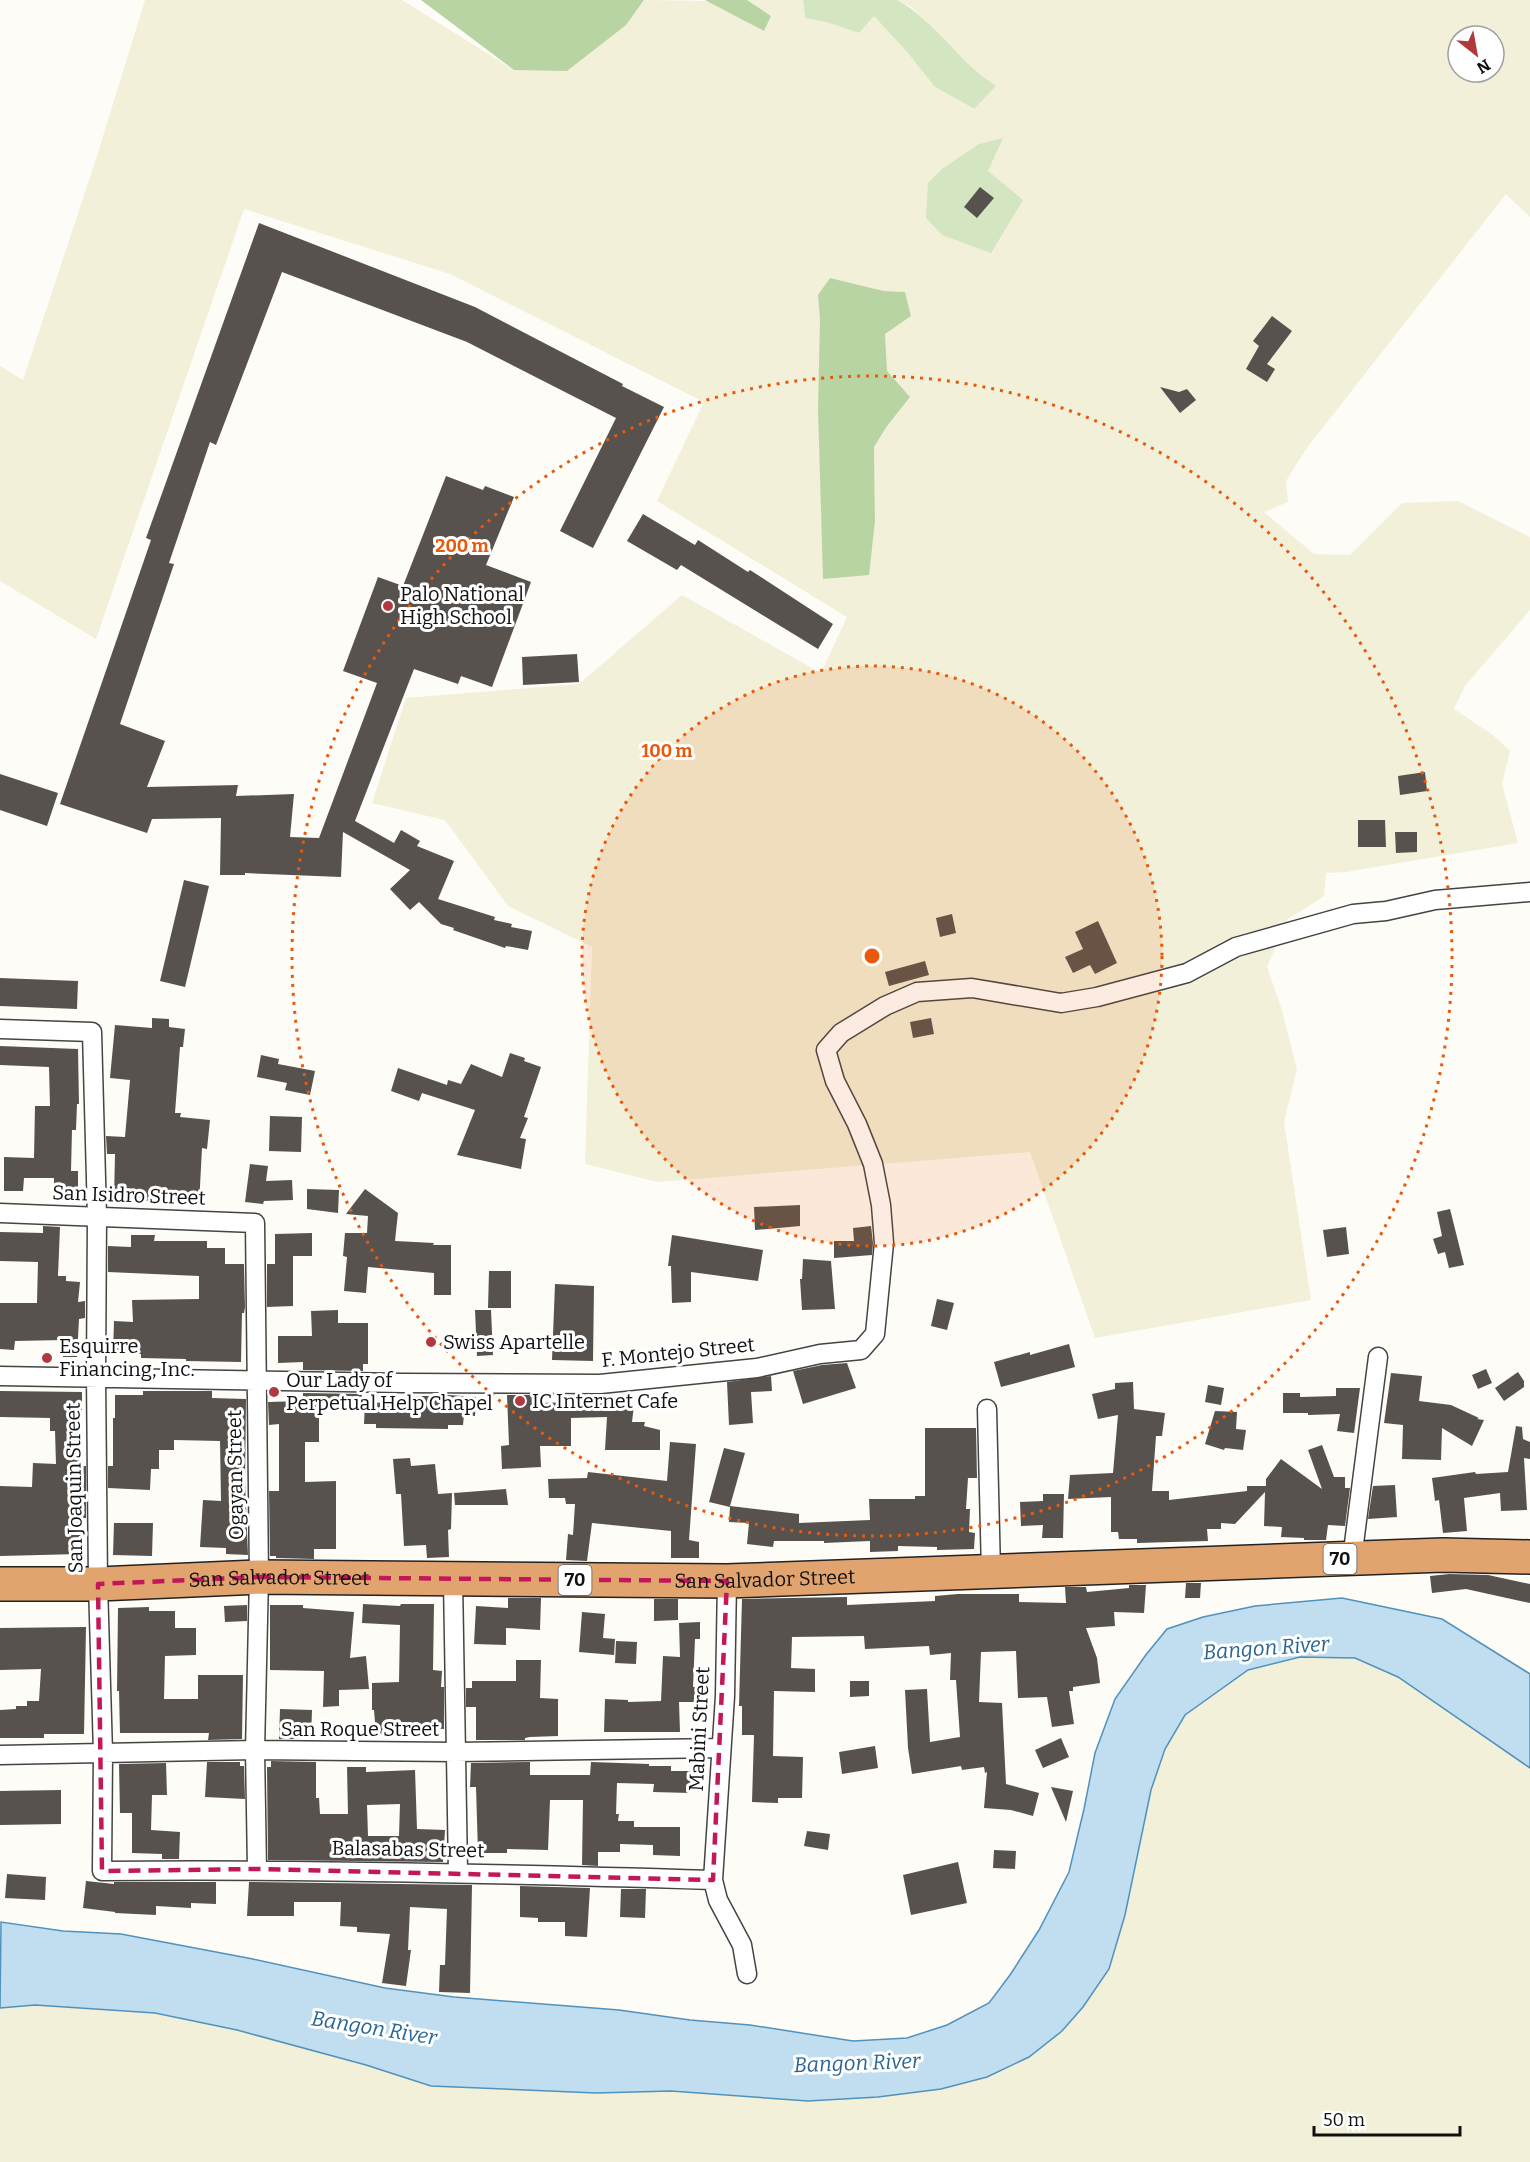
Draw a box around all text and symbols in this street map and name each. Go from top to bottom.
north arrow [1446,24,1506,84]
text: N [1473,55,1494,78]
text: 200 m [435,535,489,557]
place label: Palo National High School [400,582,524,629]
marker: Palo National High School [381,599,395,613]
text: 100 m [641,740,693,762]
centre of rings [862,946,882,966]
street label: San Isidro Street [52,1180,206,1210]
place label: Swiss Apartelle [443,1330,585,1354]
street label: F. Montejo Street [600,1332,756,1373]
place label: Esquirre Financing, Inc. [59,1334,195,1381]
marker: Swiss Apartelle [424,1335,438,1349]
marker: Esquirre Financing, Inc. [40,1351,54,1365]
place label: Our Lady of Perpetual Help Chapel [286,1368,493,1415]
marker: Our Lady of Perpetual Help Chapel [267,1385,281,1399]
place label: IC Internet Cafe [532,1389,678,1413]
marker: IC Internet Cafe [513,1394,527,1408]
street label: San Joaquin Street [61,1402,87,1574]
street label: Ogayan Street [222,1410,248,1540]
road number: 70 [1324,1544,1356,1574]
street label: San Salvador Street [674,1564,856,1593]
street label: San Salvador Street [188,1565,369,1592]
road number: 70 [558,1565,592,1595]
water label: Bangon River [1202,1631,1331,1665]
street label: Mabini Street [684,1666,714,1792]
street label: San Roque Street [281,1717,439,1741]
street label: Balasabas Street [331,1836,485,1862]
water label: Bangon River [309,2005,440,2051]
water label: Bangon River [793,2048,922,2078]
scale bar [1314,2099,1460,2137]
text: 50 m [1323,2109,1365,2131]

